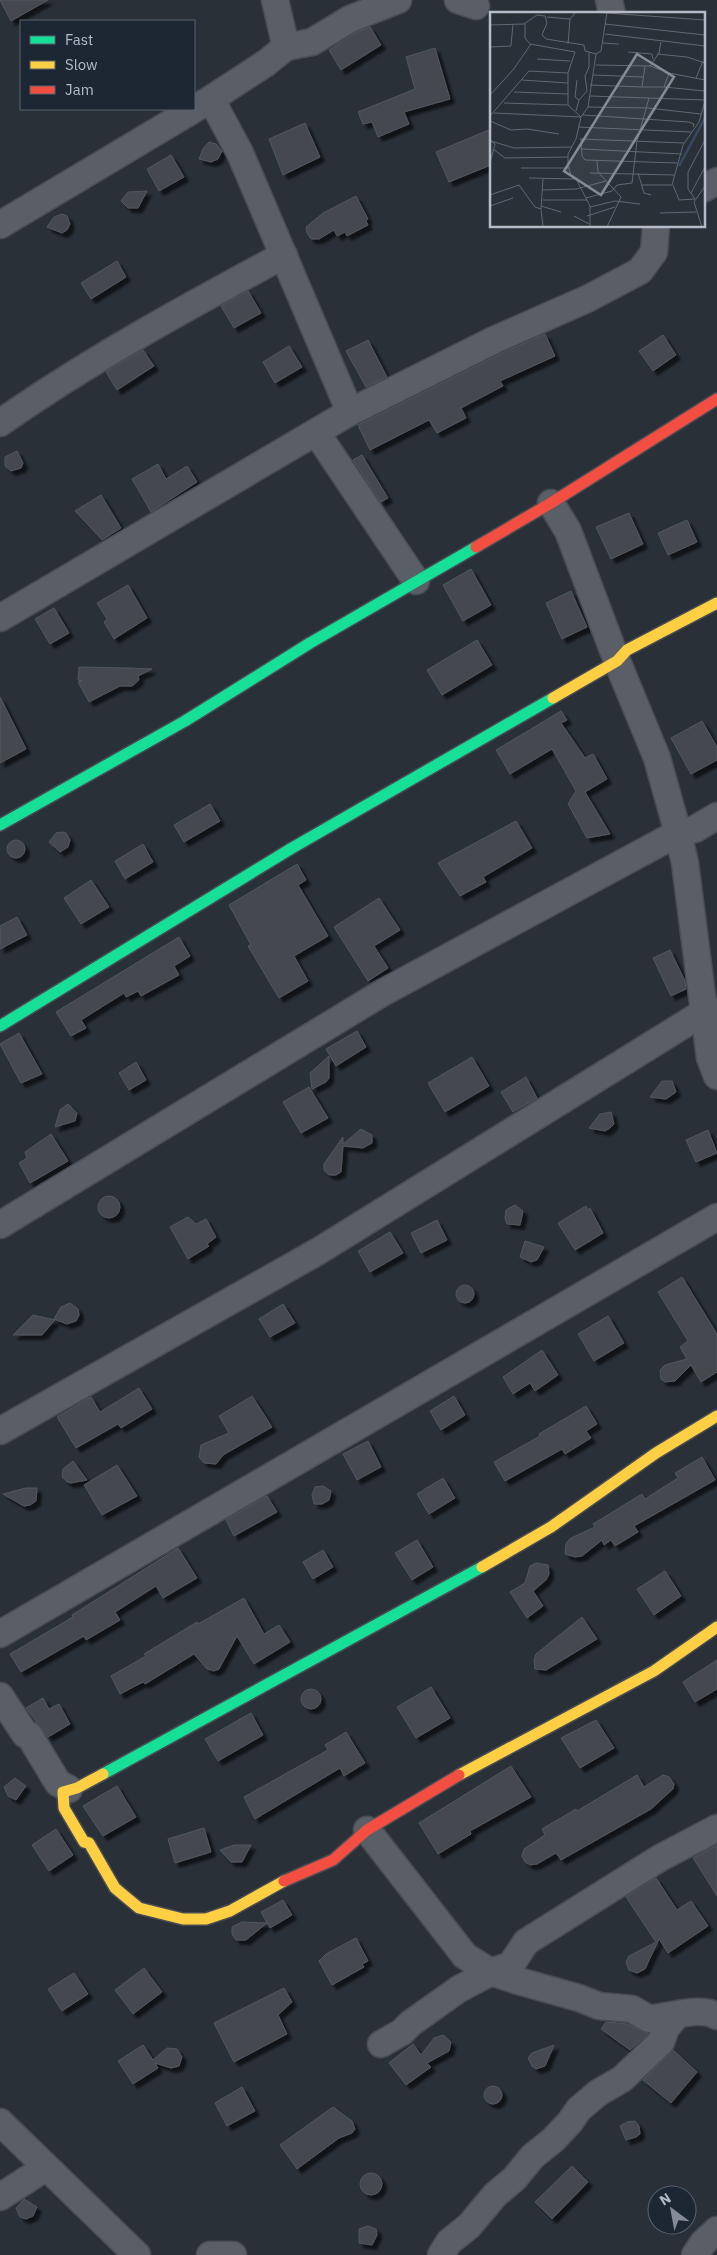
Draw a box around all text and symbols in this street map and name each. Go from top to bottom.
inset map [490,12,704,228]
legend [20,20,195,110]
text: Fast [65,30,93,49]
text: Slow [65,55,98,74]
text: Jam [65,80,94,99]
north arrow [647,2185,697,2235]
text: N [656,2189,674,2209]

